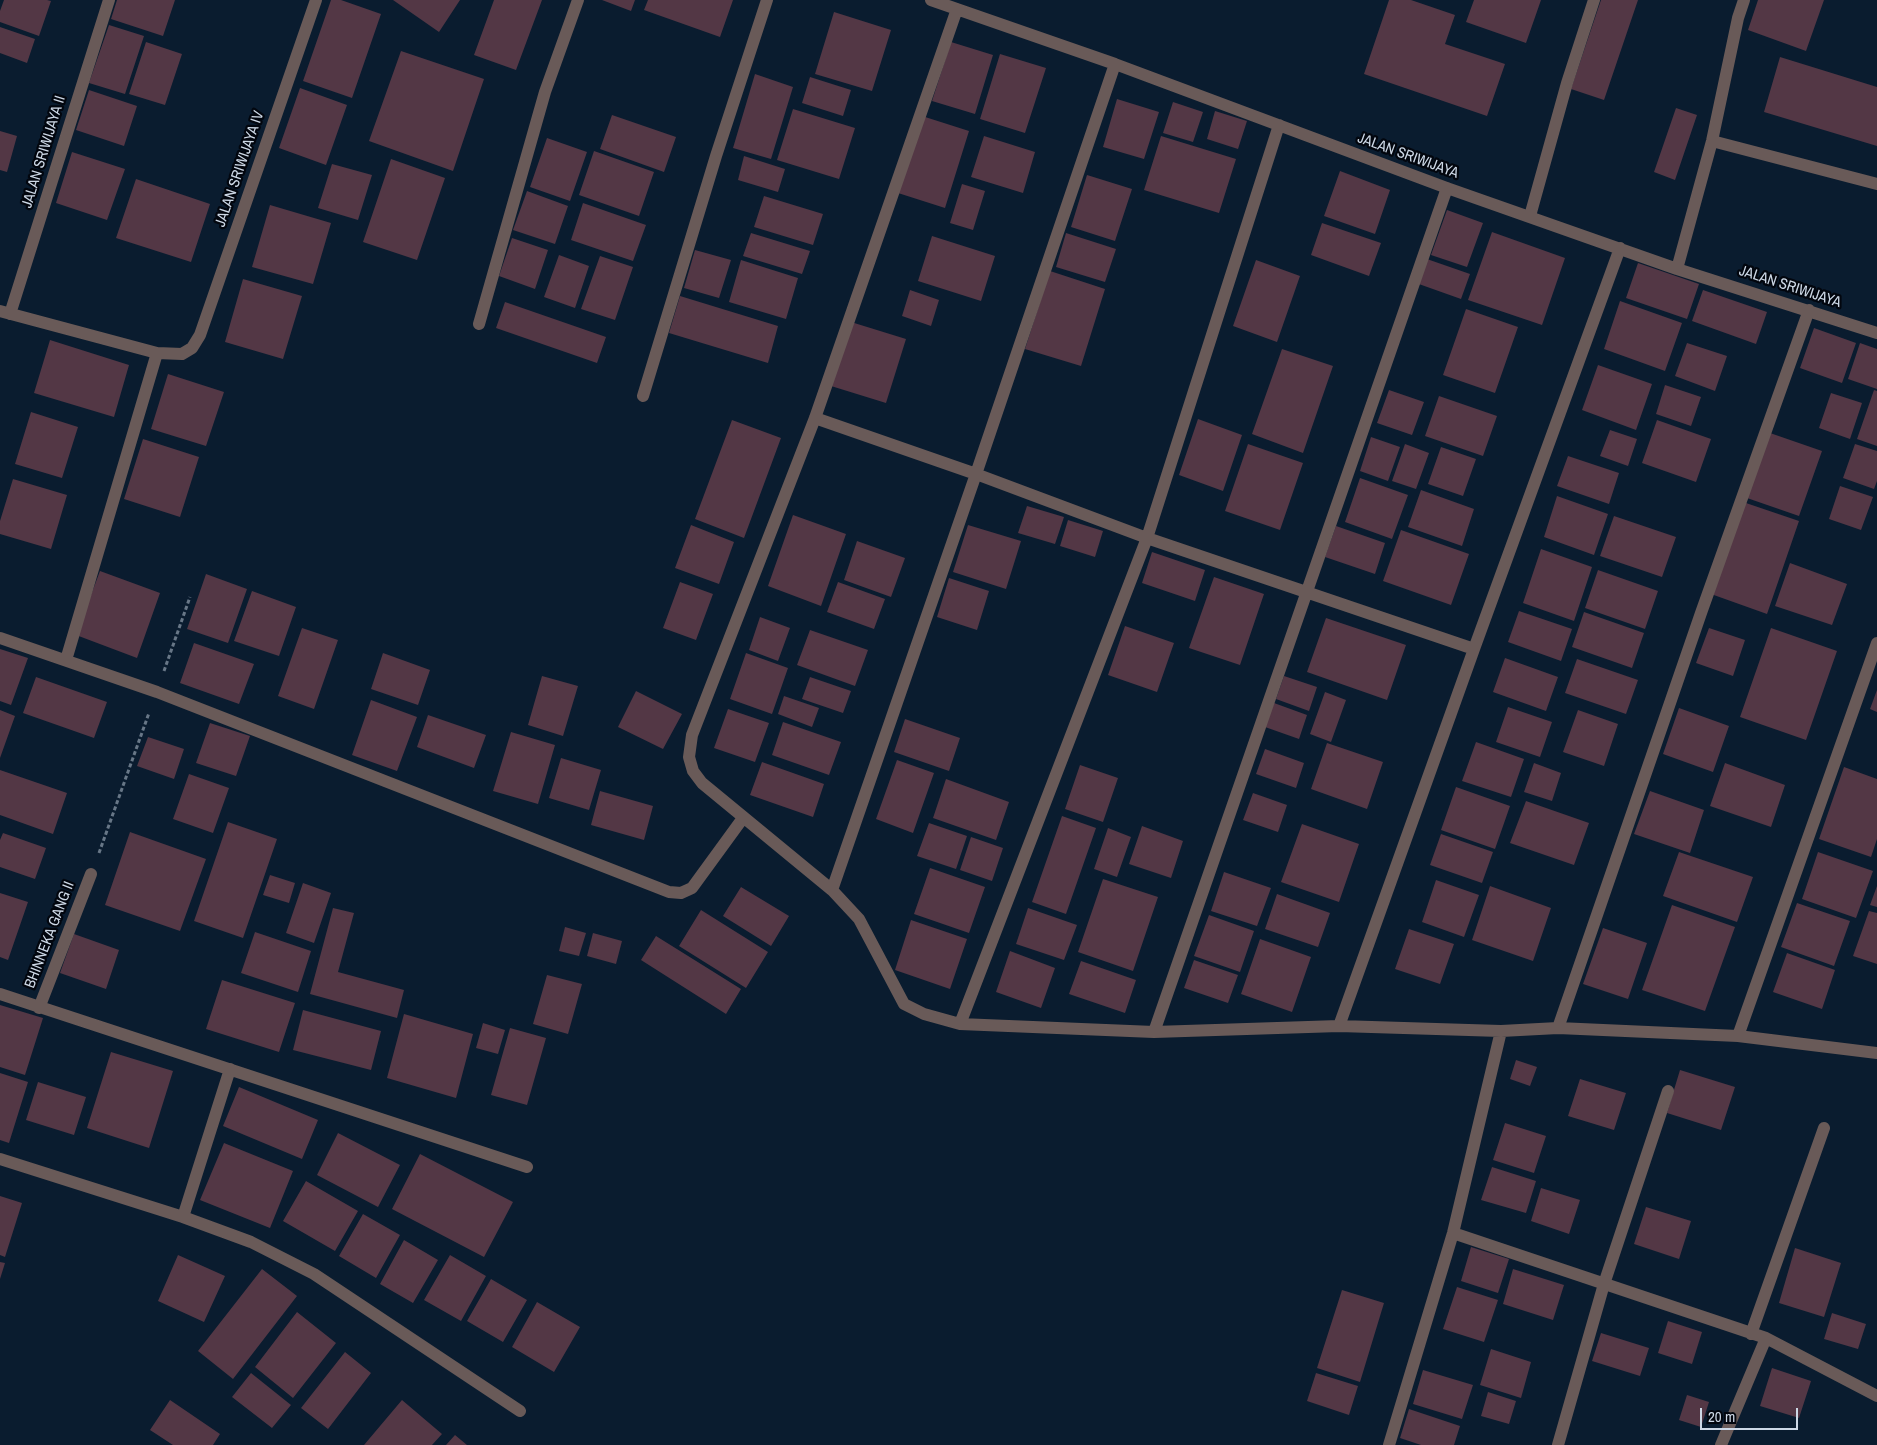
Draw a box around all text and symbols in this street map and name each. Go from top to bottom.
street label: JALAN SRIWIJAYA II [18,94,70,210]
street label: JALAN SRIWIJAYA IV [212,109,268,229]
street label: JALAN SRIWIJAYA [1355,129,1461,183]
street label: JALAN SRIWIJAYA [1737,262,1843,312]
street label: BHINNEKA GANG II [21,879,79,991]
scale bar [1702,1398,1800,1430]
text: 20 m [1708,1406,1735,1427]

